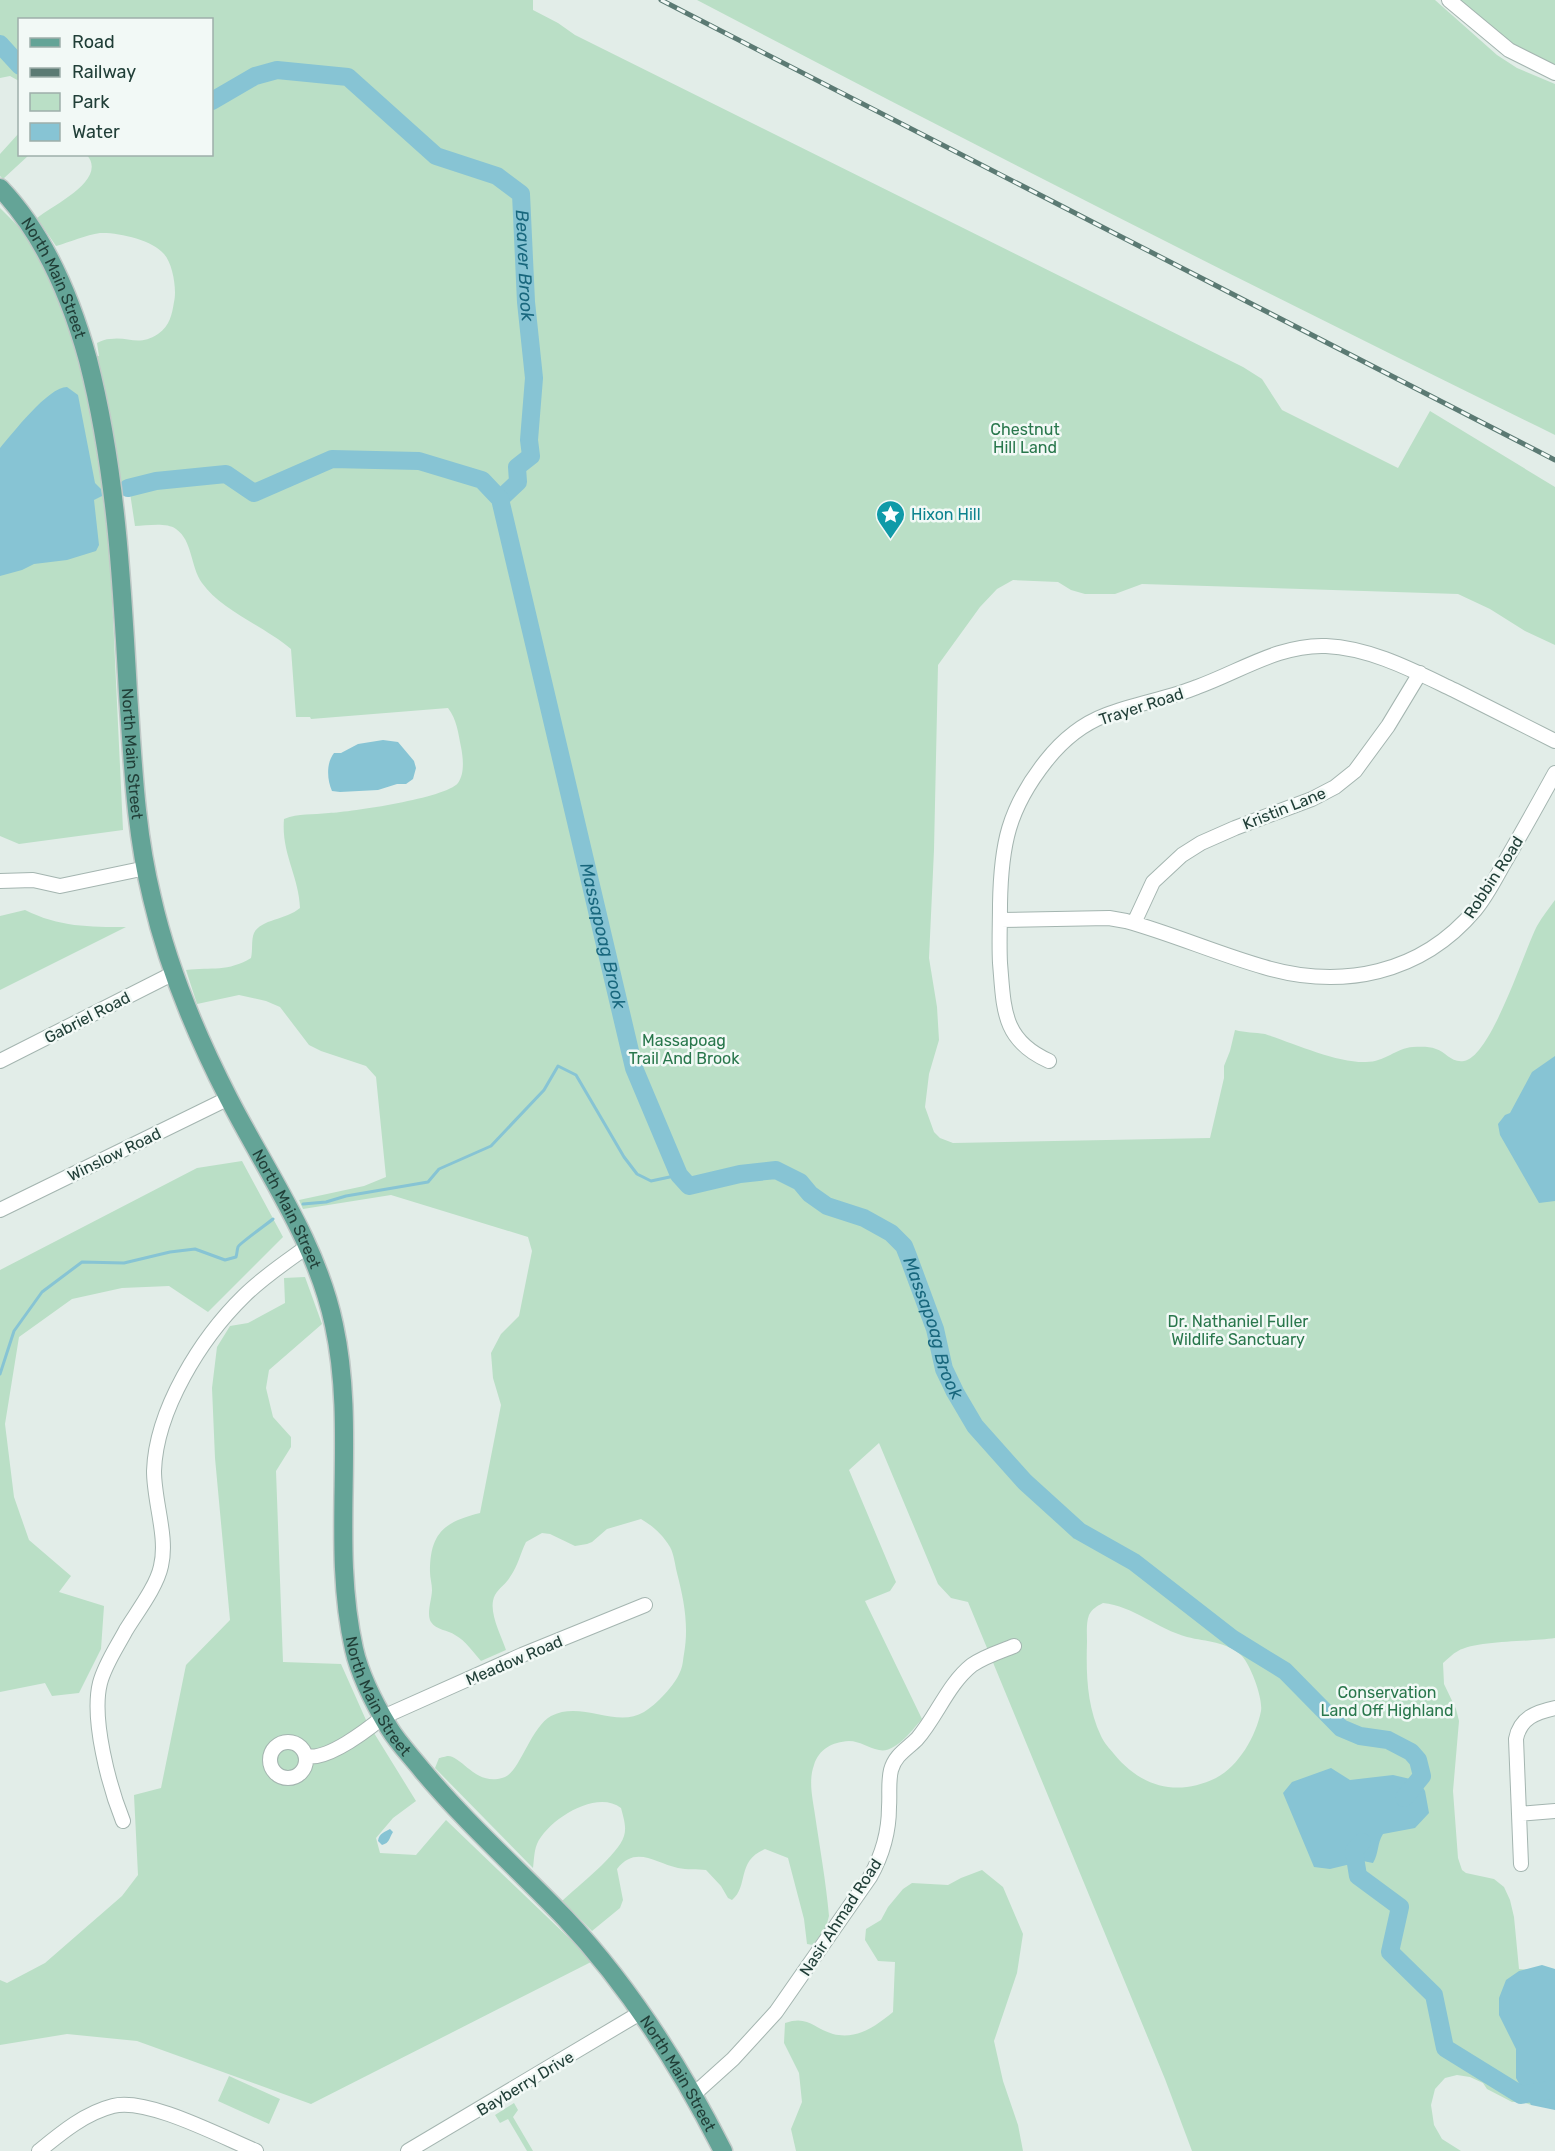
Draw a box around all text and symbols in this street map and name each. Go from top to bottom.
legend [18,18,213,156]
text: Road [72,31,115,53]
text: Railway [72,61,136,83]
text: Park [72,91,110,113]
text: Water [72,121,120,143]
water label: Beaver Brook [511,209,539,323]
street label: North Main Street [17,214,90,341]
park label: Chestnut Hill Land [990,420,1060,457]
place icon: Hixon Hill [874,498,906,540]
place label: Hixon Hill [911,505,981,524]
street label: Trayer Road [1097,684,1186,729]
street label: North Main Street [118,687,147,820]
street label: Kristin Lane [1240,783,1329,834]
street label: Robbin Road [1460,833,1527,922]
water label: Massapoag Brook [575,861,631,1012]
street label: Gabriel Road [41,988,133,1047]
park label: Massapoag Trail And Brook [628,1031,740,1068]
street label: Winslow Road [64,1124,164,1185]
street label: North Main Street [248,1146,325,1271]
water label: Massapoag Brook [898,1254,968,1404]
park label: Dr. Nathaniel Fuller Wildlife Sanctuary [1168,1312,1308,1349]
street label: Meadow Road [463,1632,565,1689]
street label: North Main Street [342,1634,415,1760]
park label: Conservation Land Off Highland [1321,1683,1453,1720]
street label: Nasir Ahmad Road [795,1855,885,1980]
street label: North Main Street [636,2012,720,2135]
street label: Bayberry Drive [473,2047,577,2120]

